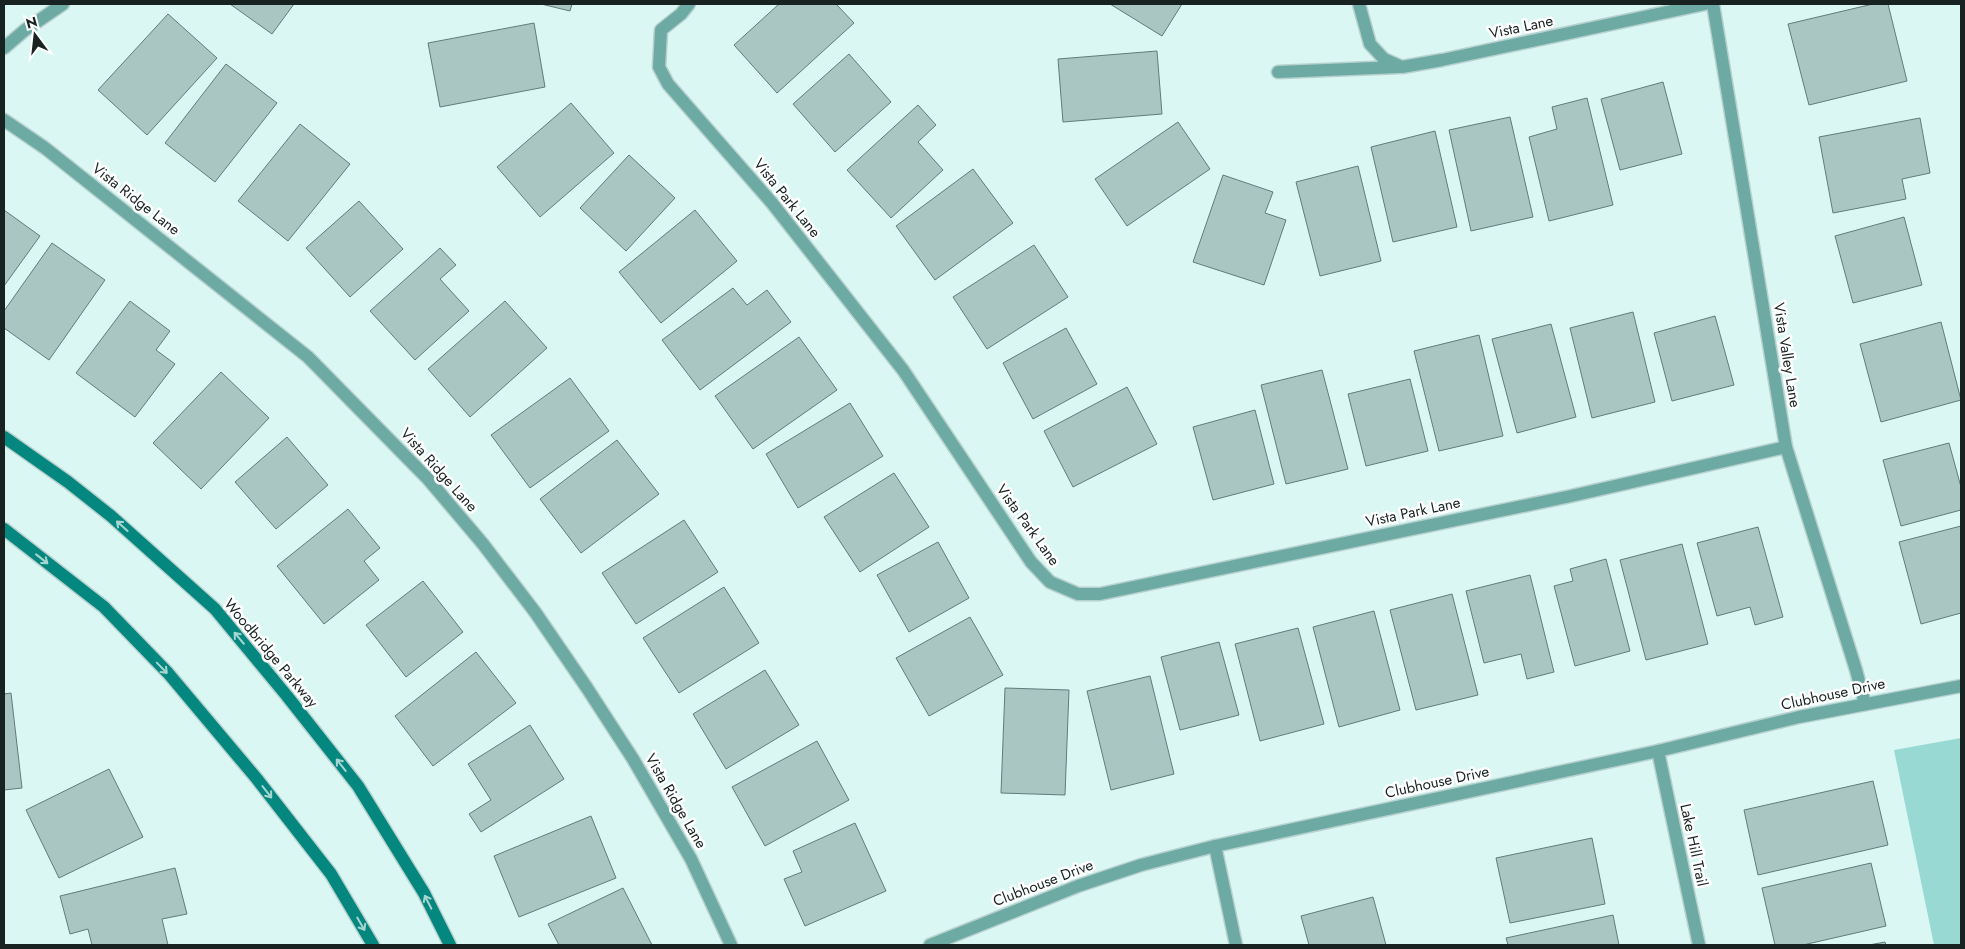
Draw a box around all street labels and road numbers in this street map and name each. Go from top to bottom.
street label: Vista Lane [1487,9,1555,44]
street label: Vista Park Lane [748,154,826,242]
street label: Vista Ridge Lane [87,158,185,241]
street label: Vista Valley Lane [1768,301,1806,409]
street label: Vista Ridge Lane [395,423,483,517]
street label: Vista Park Lane [991,480,1065,570]
street label: Vista Park Lane [1364,491,1462,533]
street label: Woodbridge Parkway [219,594,324,713]
street label: Clubhouse Drive [1779,672,1887,716]
street label: Vista Ridge Lane [640,749,712,853]
street label: Clubhouse Drive [1383,760,1491,804]
street label: Lake Hill Trail [1674,802,1714,888]
street label: Clubhouse Drive [990,854,1097,912]

